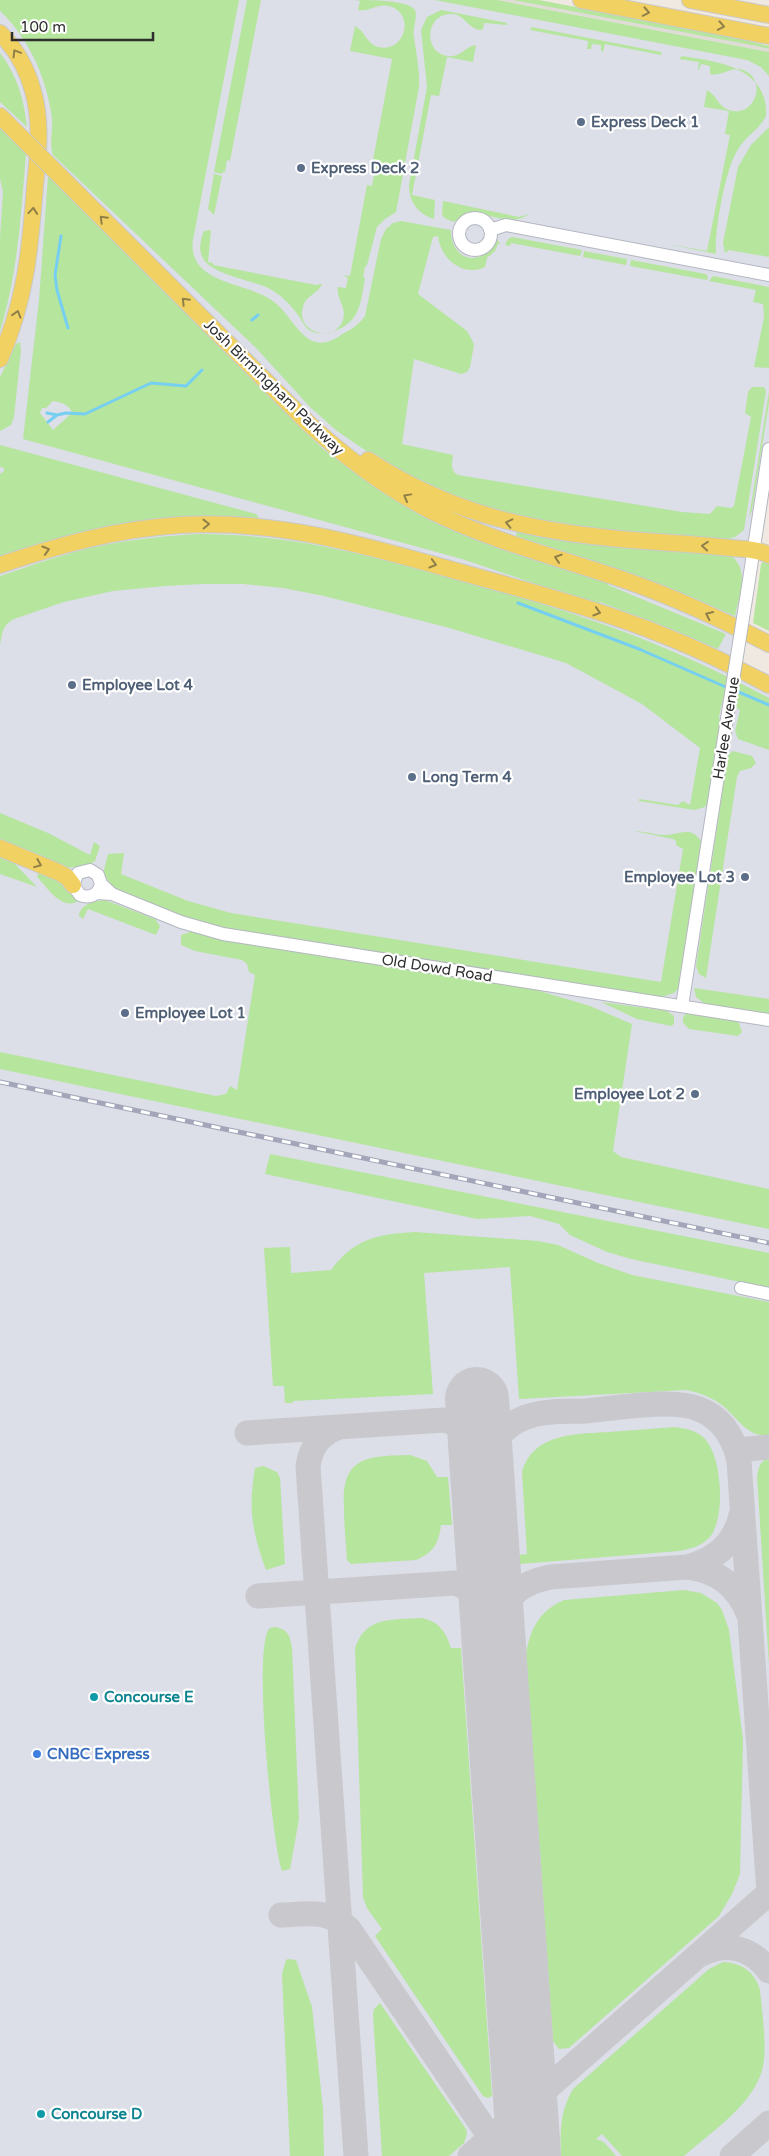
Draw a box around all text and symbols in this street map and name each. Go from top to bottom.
one-way arrow [642,7,651,17]
scale bar [12,10,154,42]
text: 100 m [20,18,66,36]
one-way arrow [716,21,725,31]
one-way arrow [12,49,22,58]
place label: Express Deck 1 [591,113,699,132]
marker: Express Deck 1 [575,116,587,128]
place label: Express Deck 2 [311,159,419,178]
marker: Express Deck 2 [295,162,307,174]
one-way arrow [27,206,38,214]
one-way arrow [100,216,109,225]
one-way arrow [182,297,191,306]
one-way arrow [11,310,21,318]
street label: Josh Birmingham Parkway [200,315,348,459]
one-way arrow [404,493,413,503]
one-way arrow [505,518,514,529]
one-way arrow [202,519,210,530]
one-way arrow [701,540,709,551]
one-way arrow [42,545,50,555]
one-way arrow [554,553,562,563]
one-way arrow [428,558,437,569]
one-way arrow [592,606,600,616]
one-way arrow [705,611,714,621]
street label: Harlee Avenue [709,675,743,781]
place label: Employee Lot 4 [82,676,194,695]
marker: Employee Lot 4 [66,679,78,691]
place label: Long Term 4 [422,768,512,787]
marker: Long Term 4 [406,771,418,783]
one-way arrow [33,858,42,868]
place label: Employee Lot 3 [624,868,735,887]
marker: Employee Lot 3 [739,871,751,883]
street label: Old Dowd Road [380,950,494,986]
place label: Employee Lot 1 [135,1004,246,1023]
marker: Employee Lot 1 [119,1007,131,1019]
place label: Employee Lot 2 [574,1085,685,1104]
marker: Employee Lot 2 [689,1088,701,1100]
place label: Concourse E [104,1688,194,1706]
marker: Concourse E [88,1691,100,1703]
place label: CNBC Express [47,1745,150,1764]
marker: CNBC Express [31,1748,43,1760]
place label: Concourse D [51,2105,142,2123]
marker: Concourse D [35,2108,47,2120]

